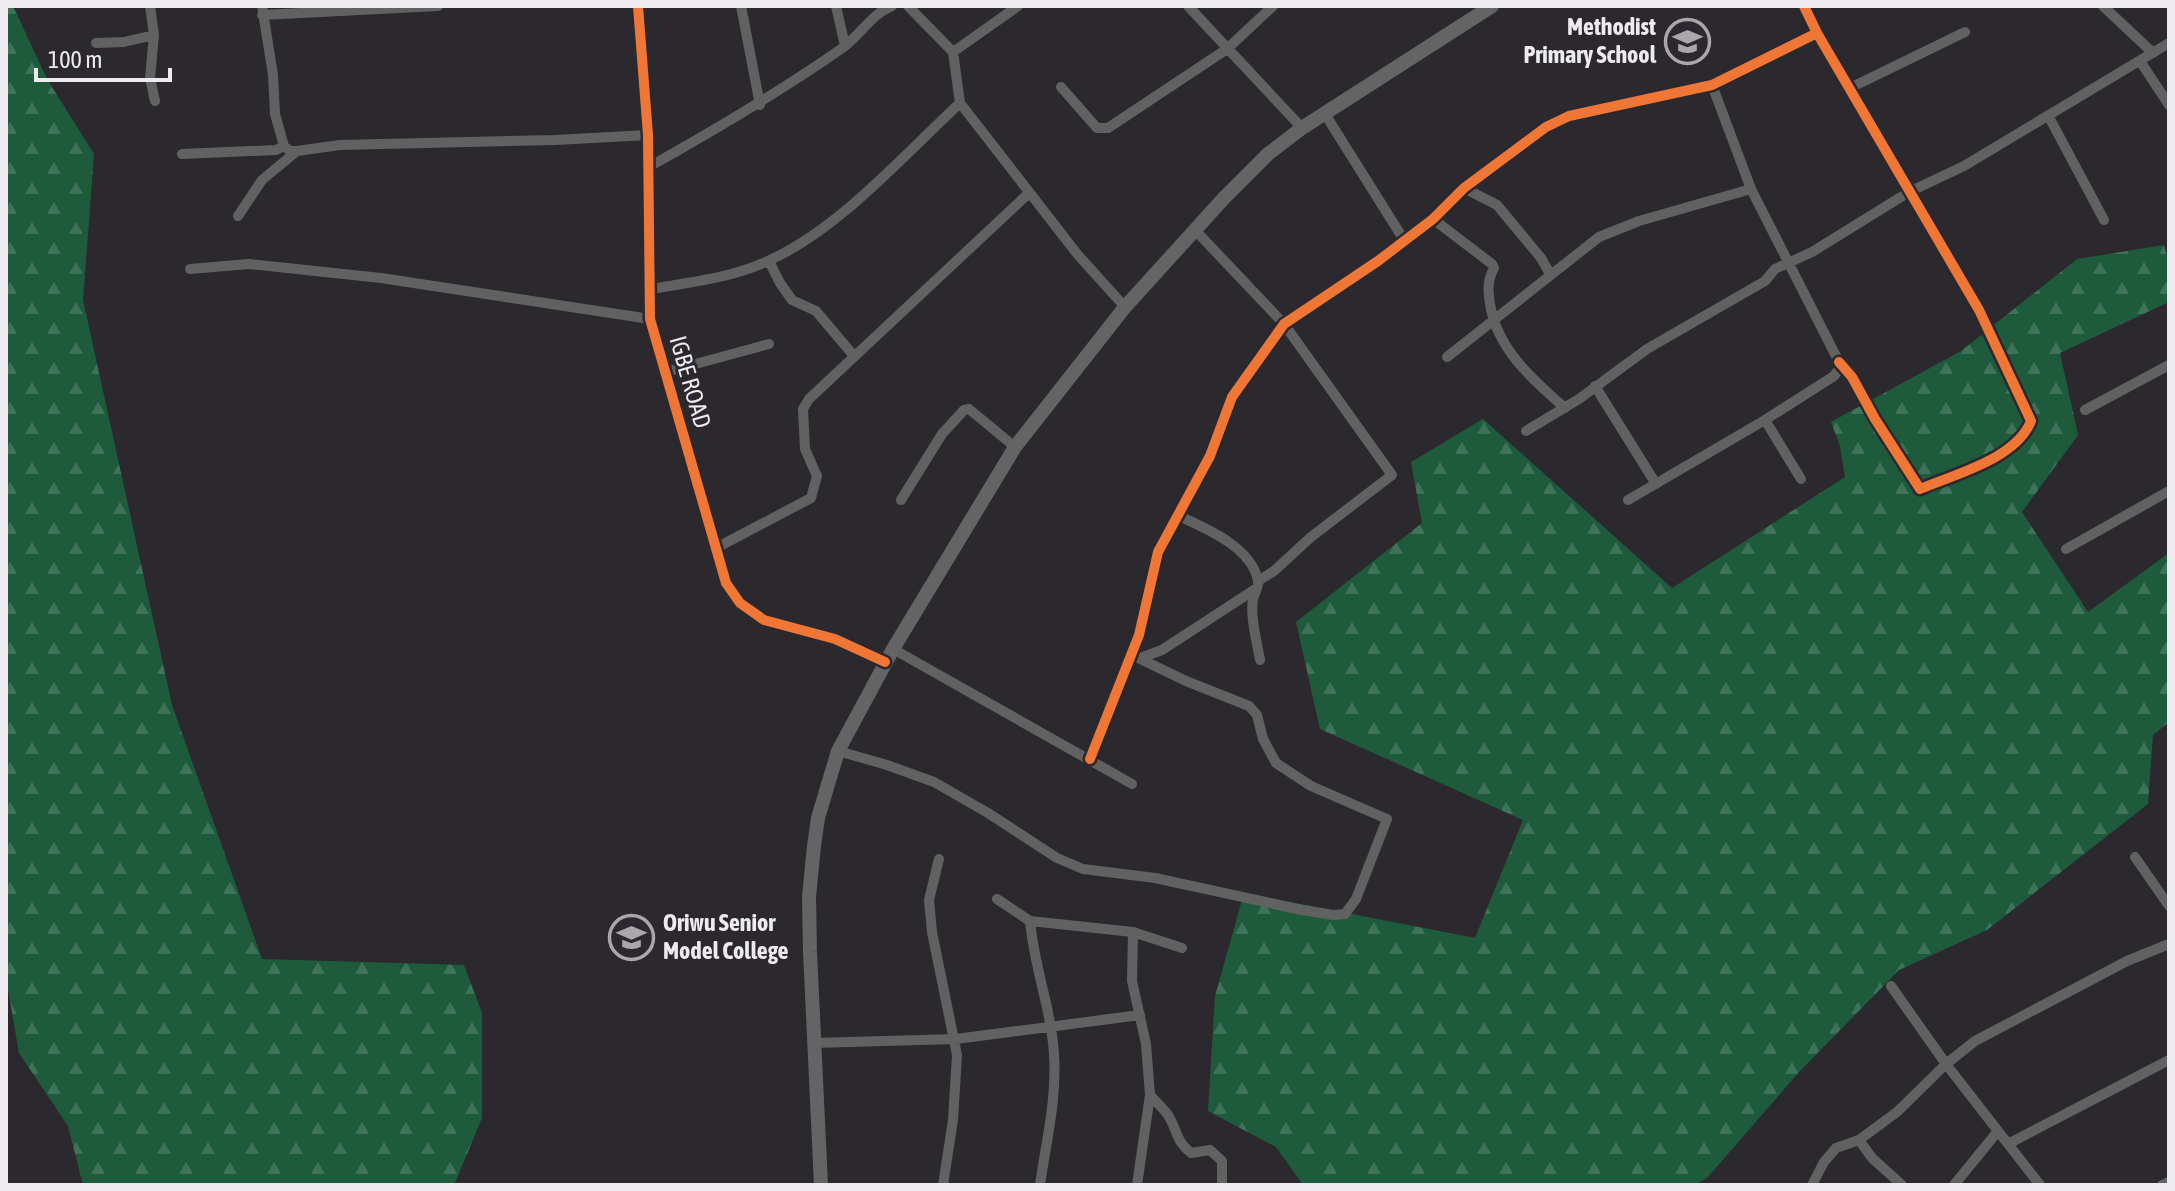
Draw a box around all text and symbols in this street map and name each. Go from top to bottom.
place label: Methodist Primary School [1523,13,1657,68]
school or university icon: Methodist Primary School [1663,17,1711,65]
scale bar [36,32,170,82]
text: 100 m [48,46,102,73]
street label: IGBE ROAD [664,333,717,431]
place label: Oriwu Senior Model College [663,909,789,964]
school or university icon: Oriwu Senior Model College [608,913,656,961]

